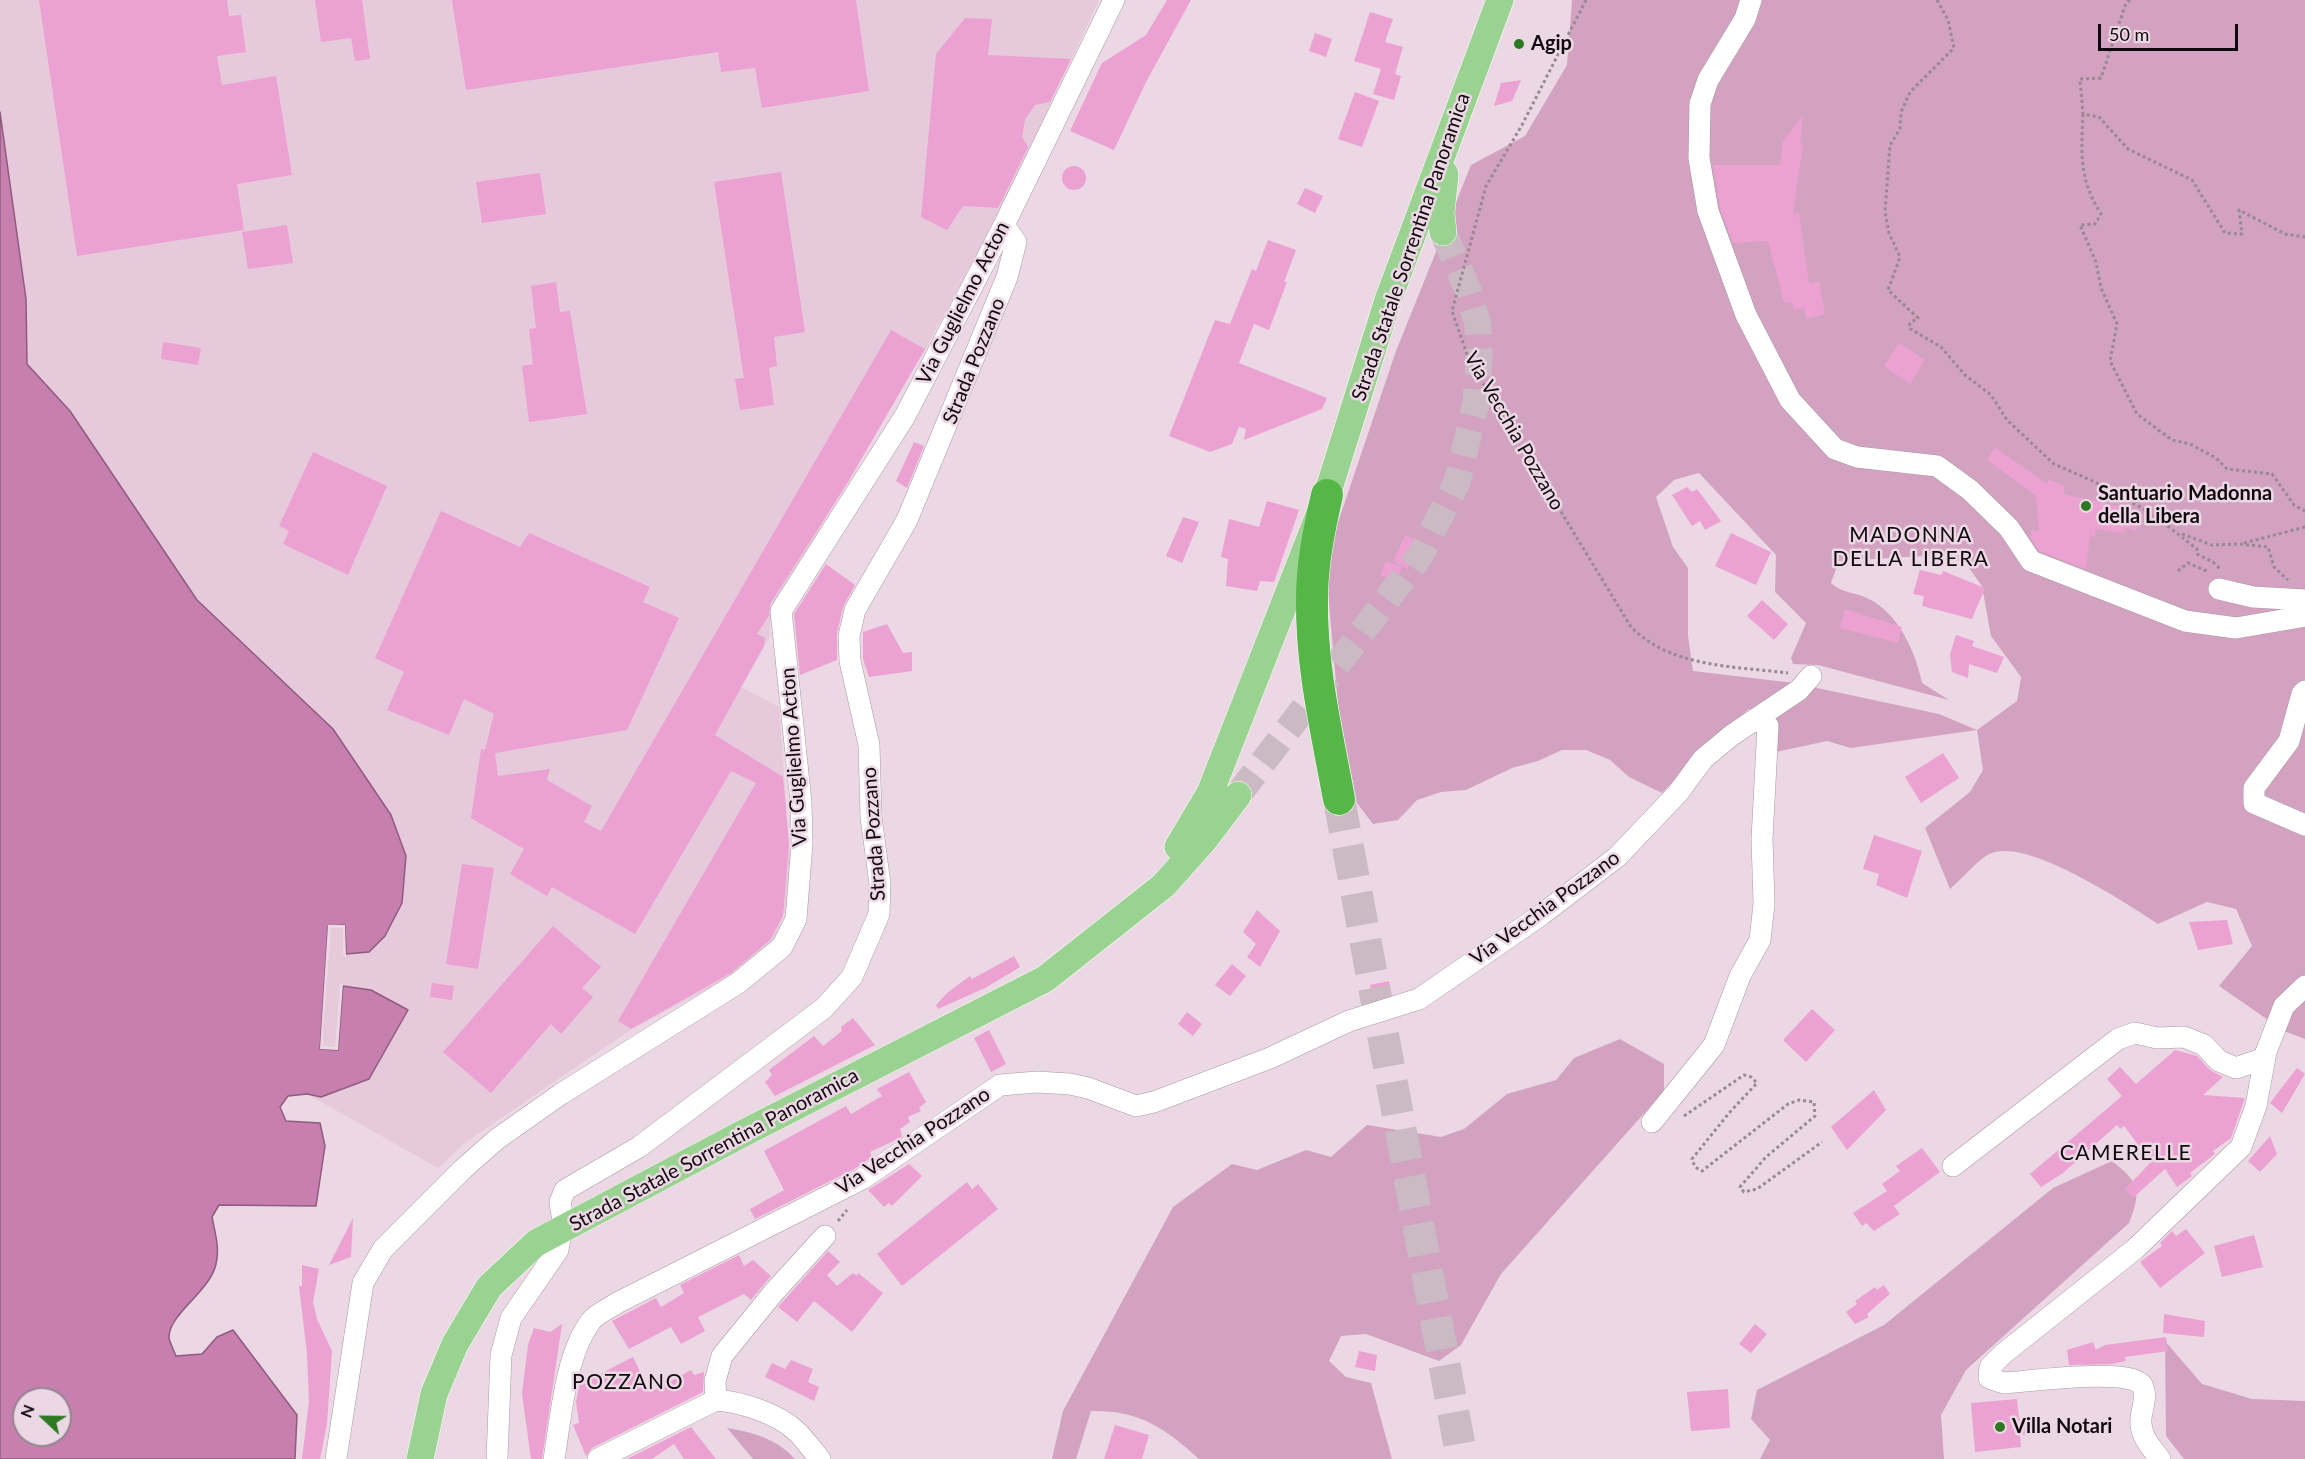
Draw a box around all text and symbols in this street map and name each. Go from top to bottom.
scale bar [2101,12,2240,50]
text: 50 m [2109,23,2149,45]
place label: Agip [1531,32,1572,56]
marker: Agip [1512,37,1526,51]
street label: Strada Statale Sorrentina Panoramica [1347,90,1475,404]
street label: Via Guglielmo Acton [912,218,1014,388]
street label: Strada Pozzano [938,294,1010,428]
street label: Via Vecchia Pozzano [1459,347,1569,515]
place label: Santuario Madonna della Libera [2098,482,2272,529]
marker: Santuario Madonna della Libera [2079,499,2093,513]
district label: MADONNA DELLA LIBERA [1833,522,1989,572]
street label: Via Guglielmo Acton [776,667,812,847]
street label: Strada Pozzano [857,766,891,902]
street label: Via Vecchia Pozzano [1466,846,1624,970]
street label: Strada Statale Sorrentina Panoramica [565,1063,863,1237]
street label: Via Vecchia Pozzano [831,1082,995,1200]
district label: CAMERELLE [2060,1140,2192,1166]
district label: POZZANO [572,1369,684,1395]
north arrow [12,1387,72,1447]
text: N [16,1402,38,1420]
place label: Villa Notari [2012,1415,2112,1439]
marker: Villa Notari [1993,1420,2007,1434]

